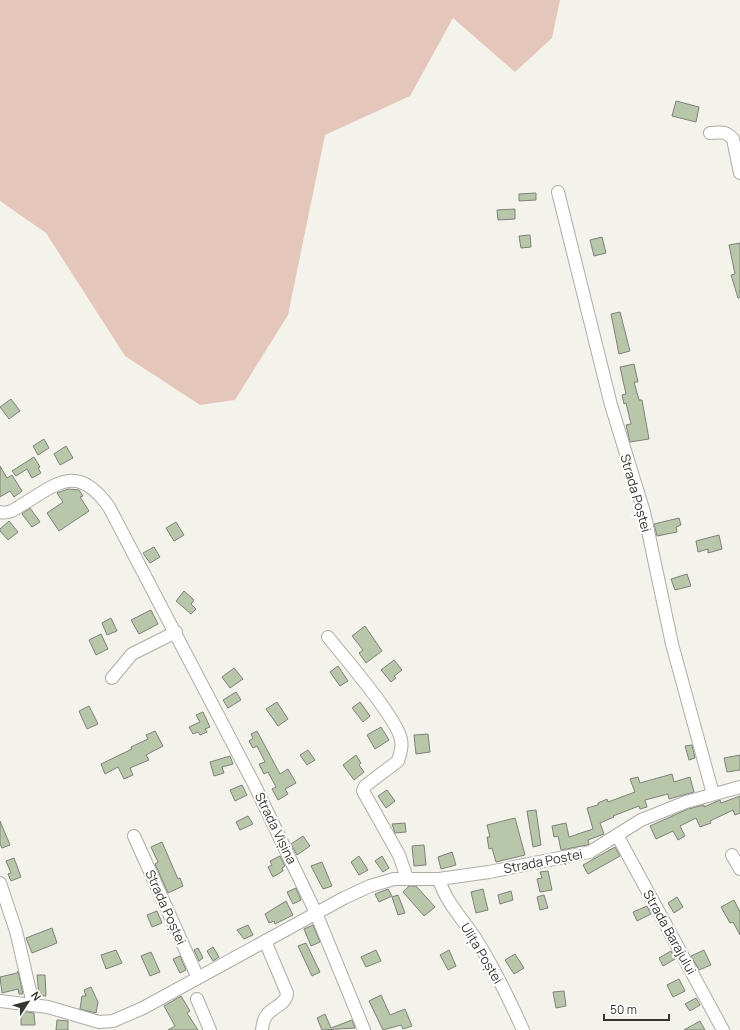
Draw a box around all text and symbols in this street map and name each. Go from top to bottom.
street label: Strada Poștei [616,452,656,534]
street label: Strada Vișina [251,789,301,867]
street label: Strada Poștei [502,845,584,877]
street label: Strada Poștei [141,867,191,947]
street label: Strada Barajului [639,887,701,977]
street label: Ulița Poștei [457,919,507,987]
north arrow [8,982,48,1022]
text: N [28,988,45,1004]
scale bar [604,996,669,1022]
text: 50 m [610,1001,637,1018]

